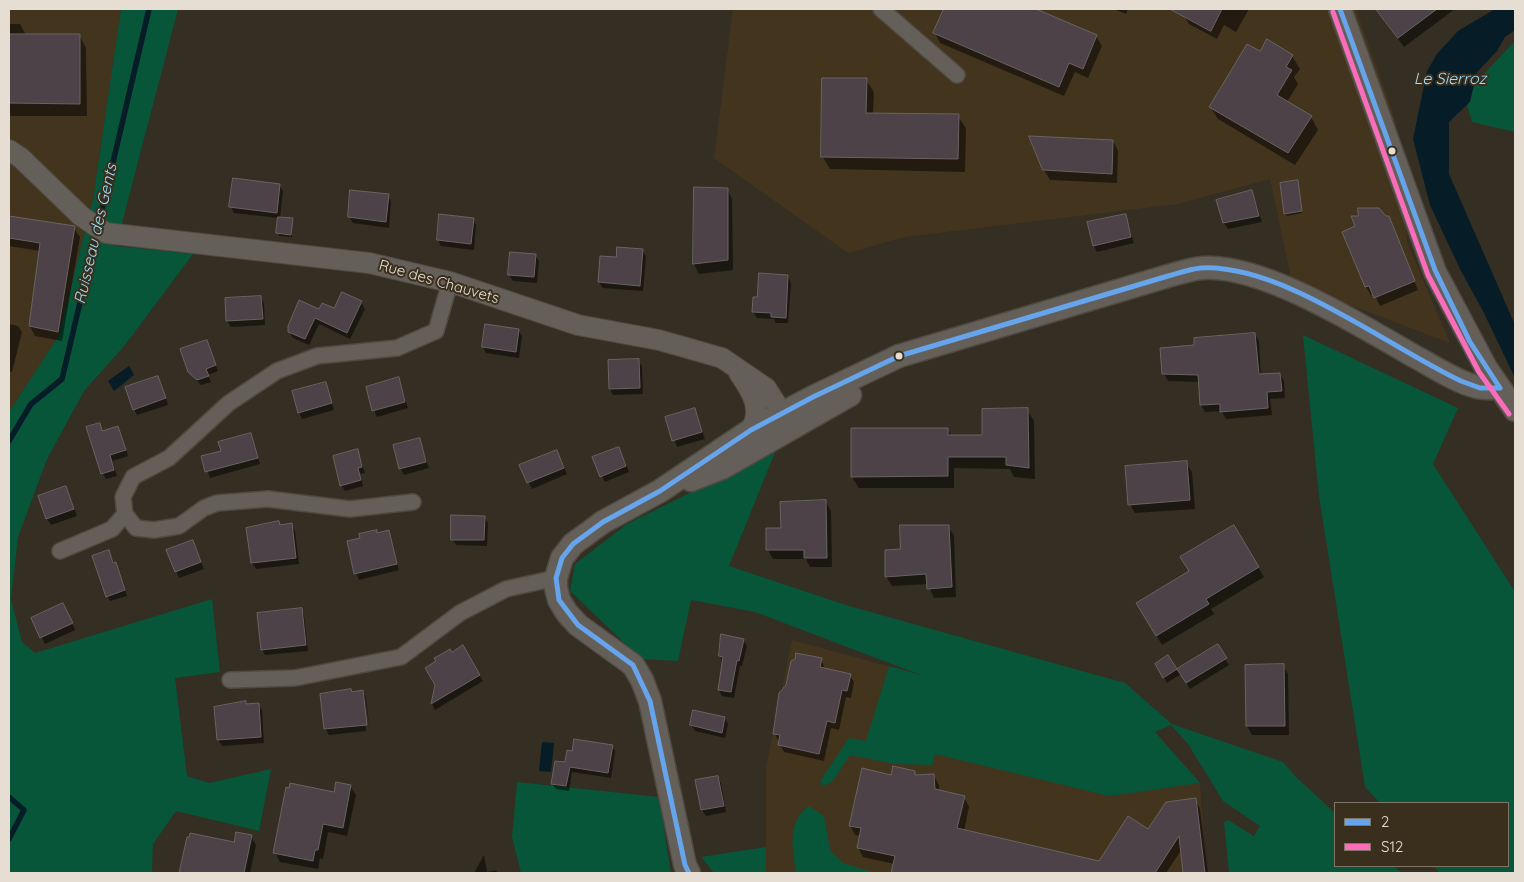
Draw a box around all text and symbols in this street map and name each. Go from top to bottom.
water label: Le Sierroz [1414,69,1486,89]
unlabelled marker [1387,146,1397,156]
water label: Ruisseau des Gents [71,162,121,306]
street label: Rue des Chauvets [377,256,501,308]
unlabelled marker [894,351,904,361]
legend [1334,802,1509,867]
text: 2 [1381,812,1389,831]
text: S12 [1381,837,1403,856]

